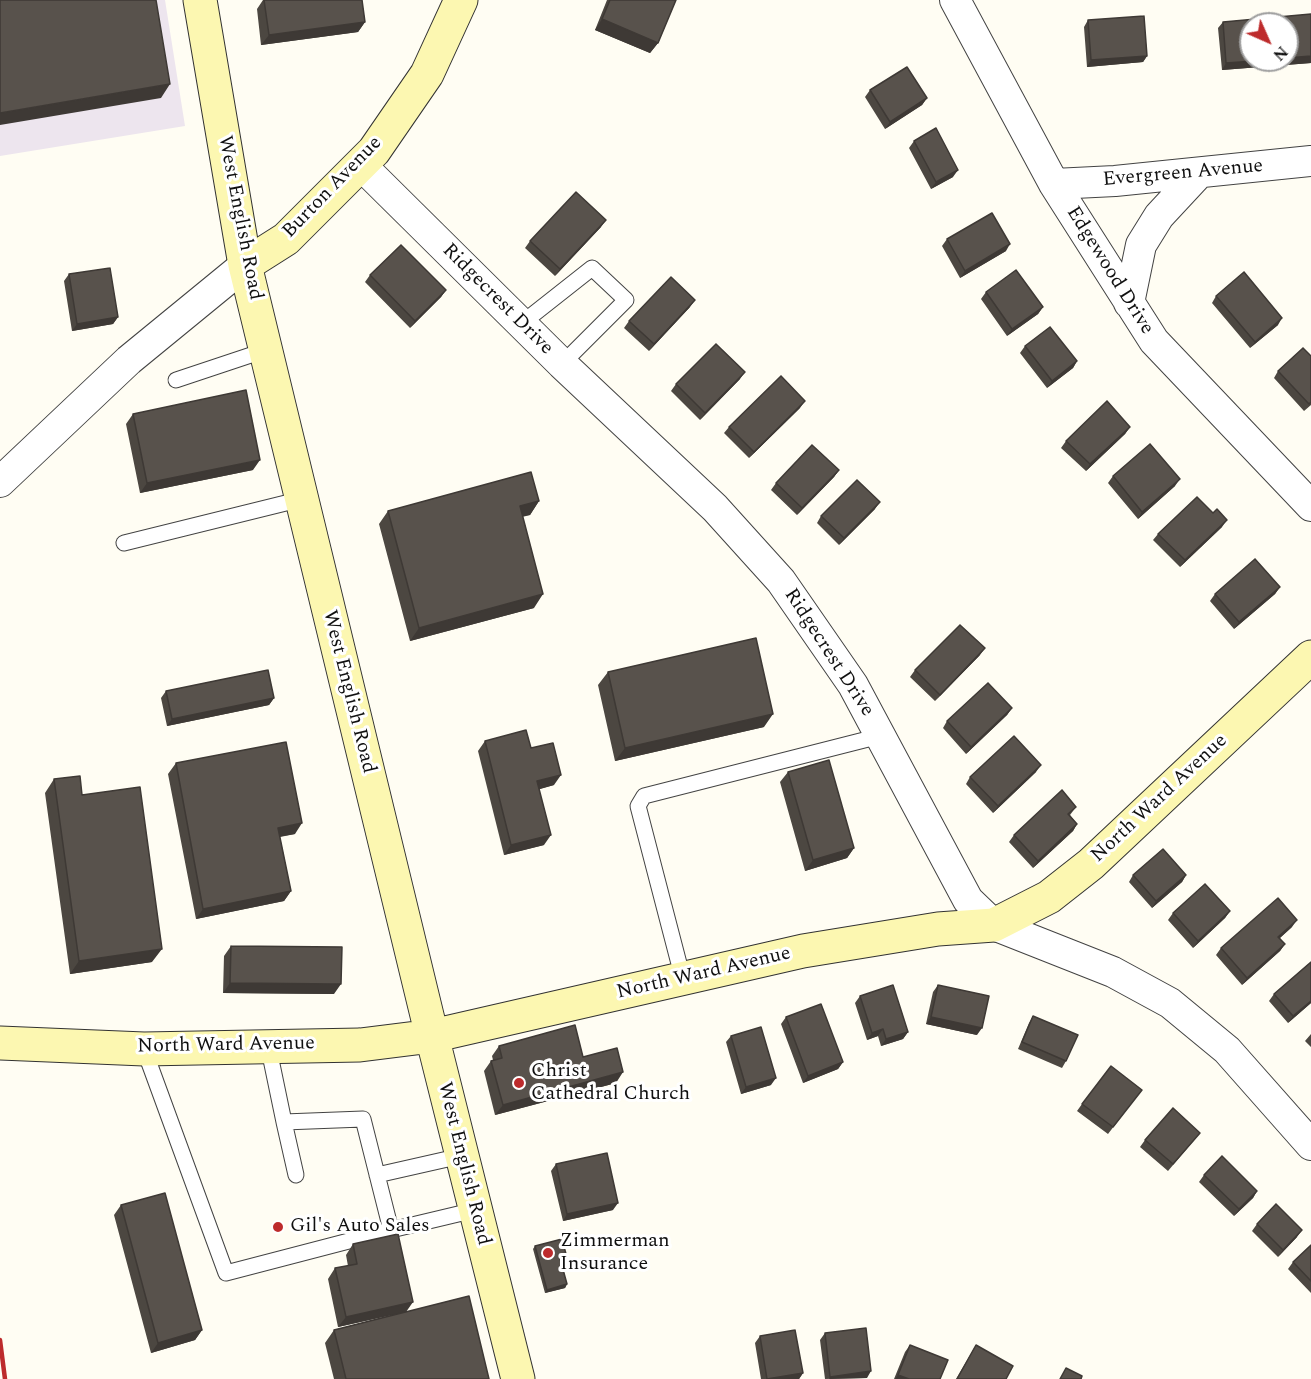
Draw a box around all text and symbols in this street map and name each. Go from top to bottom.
north arrow [1239,12,1299,72]
text: N [1267,40,1293,66]
street label: Burton Avenue [278,132,388,244]
street label: West English Road [211,134,267,302]
street label: Evergreen Avenue [1102,155,1264,193]
street label: Edgewood Drive [1060,202,1158,340]
street label: Ridgecrest Drive [436,239,558,361]
street label: Ridgecrest Drive [778,585,878,721]
street label: West English Road [316,608,380,776]
street label: North Ward Avenue [1087,730,1233,868]
street label: North Ward Avenue [615,942,793,1006]
street label: North Ward Avenue [137,1032,315,1060]
place label: Christ Cathedral Church [531,1060,690,1107]
marker: Christ Cathedral Church [512,1076,526,1090]
street label: West English Road [431,1080,495,1248]
place label: Gil's Auto Sales [290,1215,430,1239]
marker: Gil's Auto Sales [271,1220,285,1234]
place label: Zimmerman Insurance [560,1230,670,1277]
marker: Zimmerman Insurance [541,1246,555,1260]

